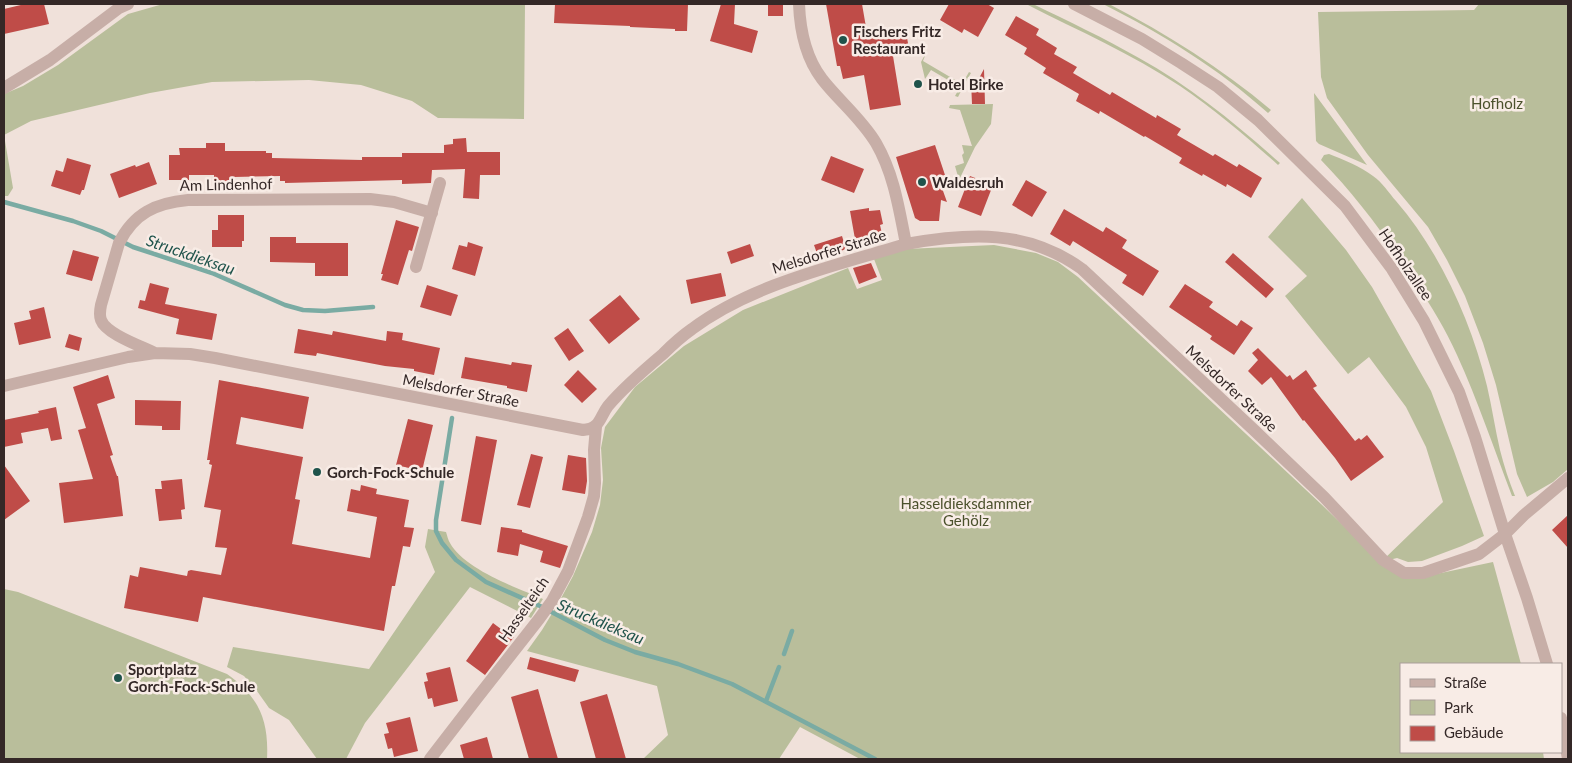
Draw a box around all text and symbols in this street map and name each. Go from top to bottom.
place label: Fischers Fritz Restaurant [853,22,941,57]
marker: Fischers Fritz Restaurant [837,34,849,46]
place label: Hotel Birke [928,75,1003,93]
marker: Hotel Birke [912,78,924,90]
park label: Hofholz [1471,94,1523,112]
place label: Waldesruh [932,173,1004,191]
street label: Am Lindenhof [180,174,273,194]
marker: Waldesruh [916,176,928,188]
street label: Melsdorfer Straße [770,225,888,277]
street label: Hofholzallee [1375,225,1437,303]
water label: Struckdieksau [144,230,238,278]
street label: Melsdorfer Straße [1183,341,1282,435]
street label: Melsdorfer Straße [401,370,521,410]
place label: Gorch-Fock-Schule [327,463,454,481]
marker: Gorch-Fock-Schule [311,466,323,478]
park label: Hasseldieksdammer Gehölz [900,494,1032,529]
street label: Hasselteich [494,573,552,645]
water label: Struckdieksau [555,594,647,648]
place label: Sportplatz Gorch-Fock-Schule [128,660,255,695]
legend [1400,663,1562,753]
marker: Sportplatz Gorch-Fock-Schule [112,672,124,684]
text: Straße [1444,673,1487,691]
text: Park [1444,698,1474,716]
text: Gebäude [1444,723,1503,741]

